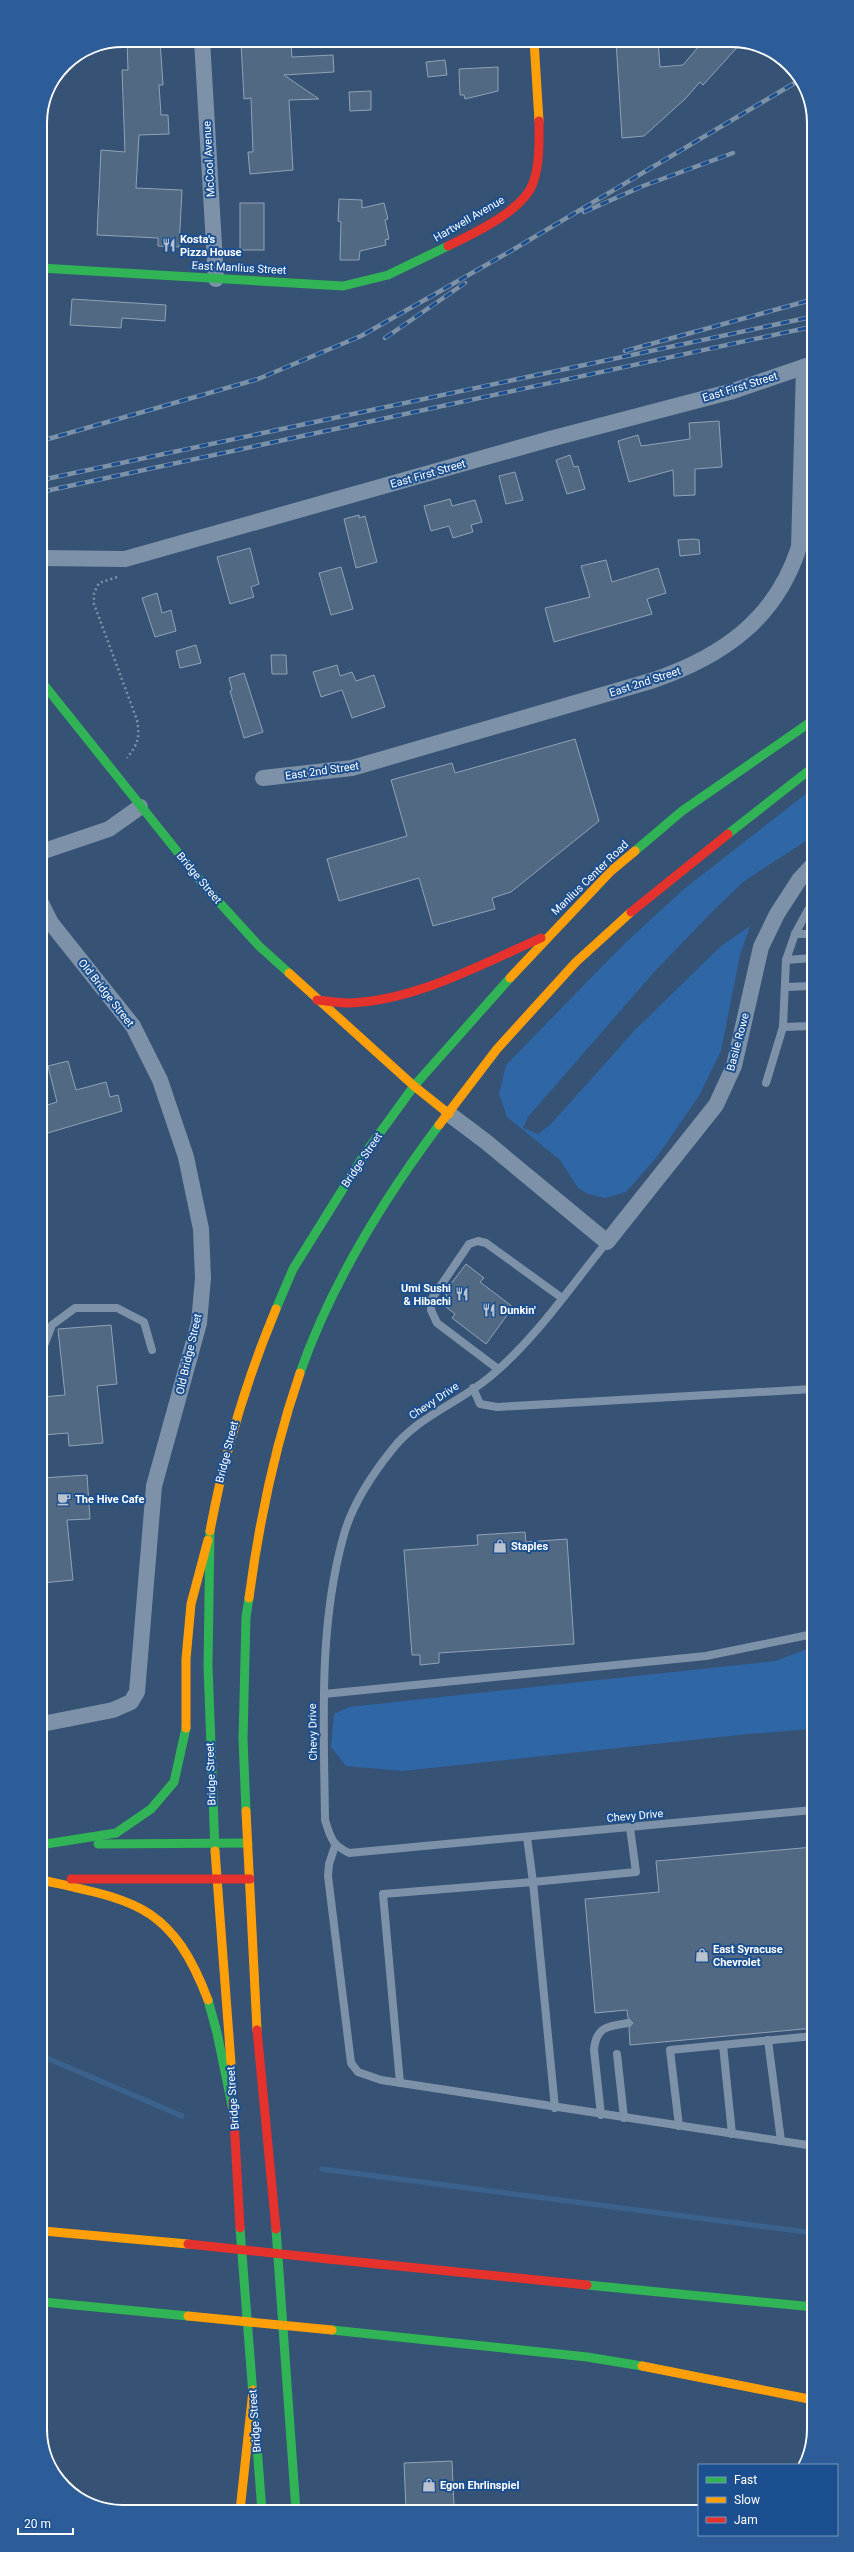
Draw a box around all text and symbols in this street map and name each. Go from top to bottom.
street label: McCool Avenue [201,120,217,198]
street label: Hartwell Avenue [431,193,507,245]
place label: Kosta's Pizza House [180,233,242,259]
restaurant icon: Kosta's Pizza House [161,237,177,253]
street label: East Manlius Street [191,259,287,277]
street label: East First Street [701,369,779,405]
street label: East First Street [389,457,468,491]
street label: East 2nd Street [608,664,683,700]
street label: East 2nd Street [284,759,360,783]
street label: Manlius Center Road [549,838,631,918]
street label: Bridge Street [174,850,225,907]
street label: Old Bridge Street [76,957,137,1030]
street label: Basile Rowe [724,1011,752,1072]
street label: Bridge Street [339,1130,385,1190]
place label: Umi Sushi & Hibachi [401,1282,451,1308]
restaurant icon: Umi Sushi & Hibachi [454,1286,470,1302]
restaurant icon: Dunkin' [481,1302,497,1318]
place label: Dunkin' [500,1304,536,1317]
street label: Old Bridge Street [173,1312,205,1396]
street label: Chevy Drive [407,1380,461,1422]
street label: Bridge Street [213,1419,241,1484]
cafe icon: The Hive Cafe [56,1491,72,1507]
place label: The Hive Cafe [75,1493,144,1506]
shop icon: Staples [492,1538,508,1554]
place label: Staples [511,1540,548,1553]
street label: Chevy Drive [306,1703,320,1761]
street label: Bridge Street [203,1742,219,1806]
street label: Chevy Drive [606,1807,664,1825]
place label: East Syracuse Chevrolet [713,1943,783,1969]
shop icon: East Syracuse Chevrolet [694,1947,710,1963]
street label: Bridge Street [224,2066,242,2130]
street label: Bridge Street [246,2389,264,2453]
legend [698,2464,838,2536]
text: Fast [734,2473,757,2487]
shop icon: Egon Ehrlinspiel [421,2477,437,2493]
place label: Egon Ehrlinspiel [440,2479,520,2492]
text: Slow [734,2493,760,2507]
scale bar [18,2510,73,2536]
text: Jam [734,2513,758,2527]
text: 20 m [24,2517,51,2531]

